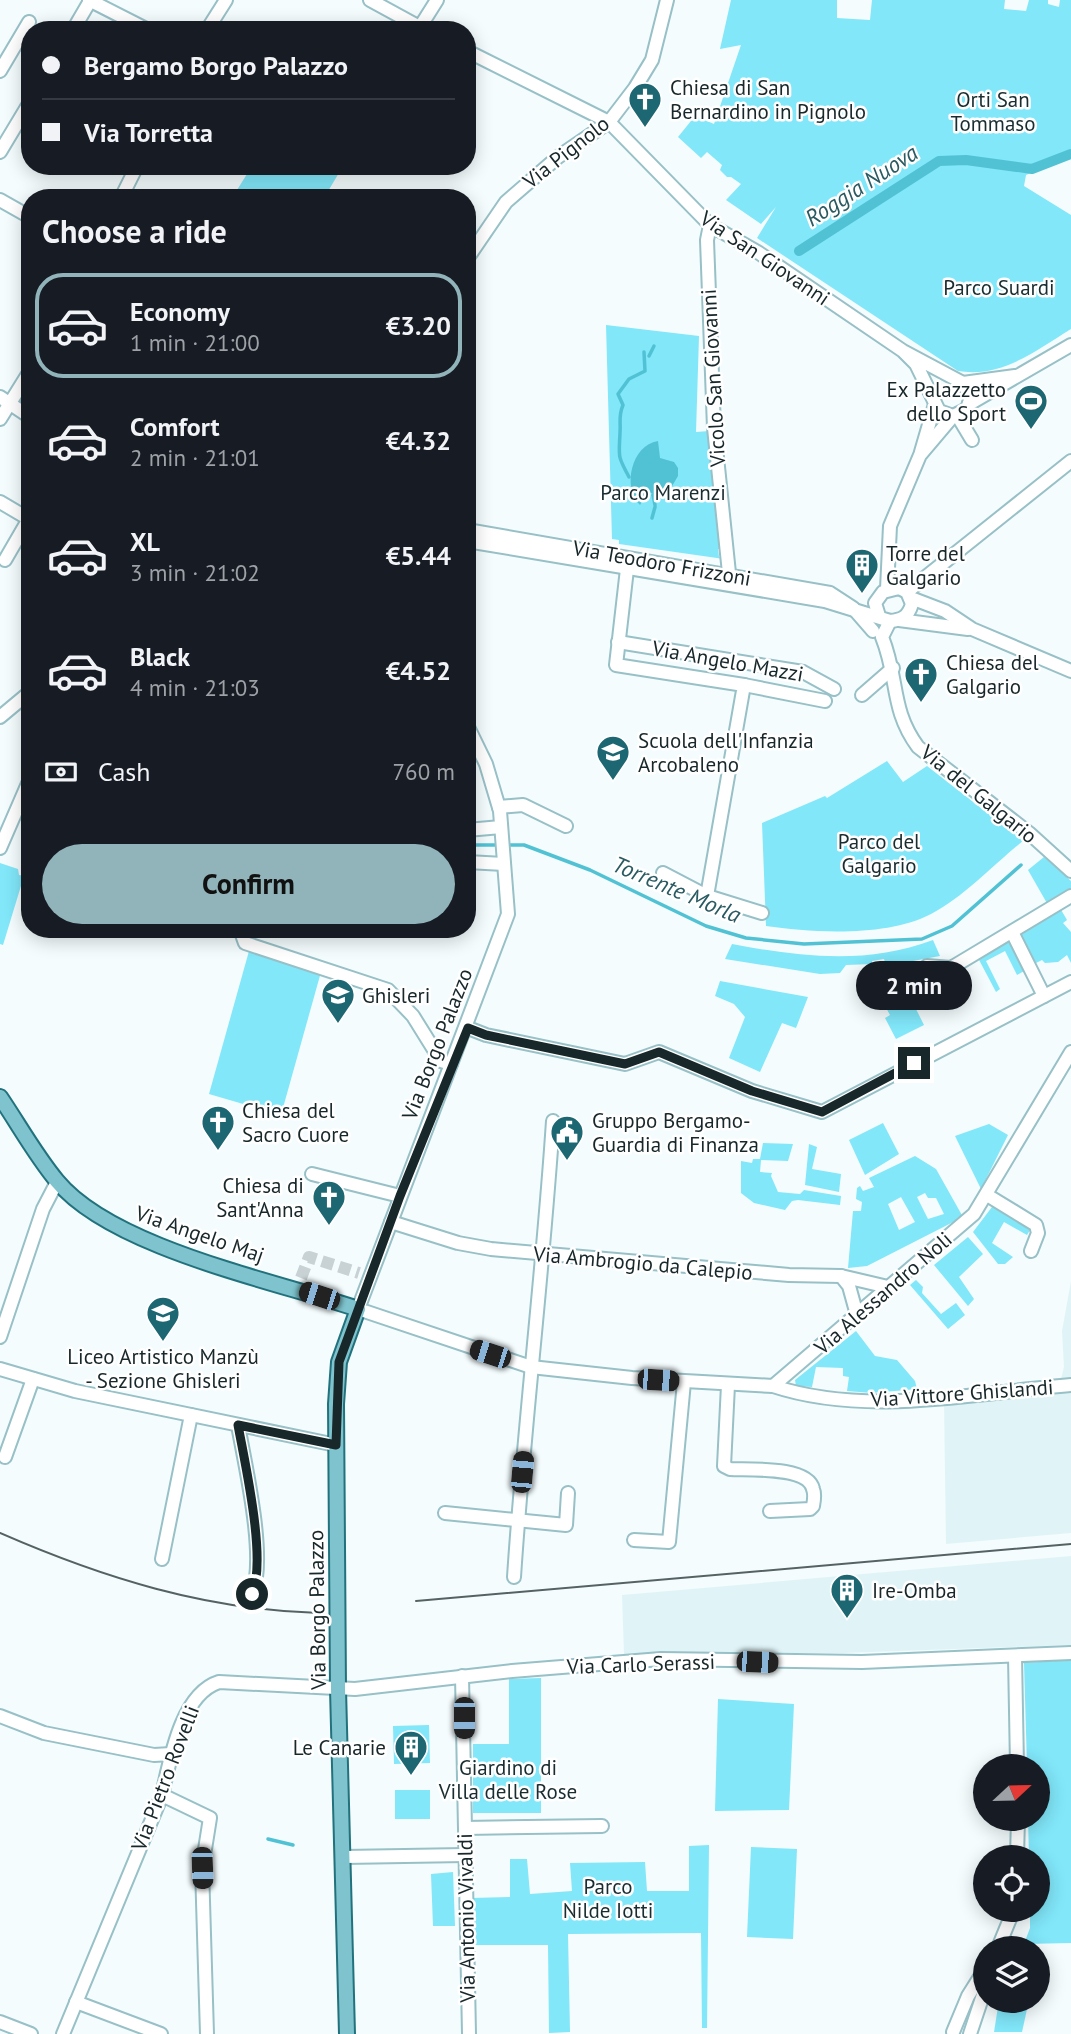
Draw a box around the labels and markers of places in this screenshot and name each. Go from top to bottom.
place label: Chiesa di San Bernardino in Pignolo [670,74,866,125]
church icon: Chiesa di San Bernardino in Pignolo [626,80,664,129]
place label: Ex Palazzetto dello Sport [887,376,1006,427]
sports icon: Ex Palazzetto dello Sport [1012,382,1050,431]
place label: Torre del Galgario [886,540,965,591]
building icon: Torre del Galgario [843,546,881,595]
place label: Chiesa del Galgario [946,649,1039,700]
church icon: Chiesa del Galgario [902,655,940,704]
place label: Scuola dell'Infanzia Arcobaleno [638,727,814,778]
school or university icon: Scuola dell'Infanzia Arcobaleno [594,733,632,782]
school or university icon: Ghisleri [319,976,357,1025]
place label: Ghisleri [362,982,430,1009]
place label: Chiesa del Sacro Cuore [242,1097,349,1148]
church icon: Chiesa del Sacro Cuore [199,1103,237,1152]
place label: Gruppo Bergamo- Guardia di Finanza [592,1107,759,1158]
public building icon: Gruppo Bergamo- Guardia di Finanza [548,1113,586,1162]
place label: Chiesa di Sant'Anna [216,1172,304,1223]
church icon: Chiesa di Sant'Anna [310,1178,348,1227]
school or university icon: Liceo Artistico Manzù - Sezione Ghisleri [144,1294,182,1343]
place label: Liceo Artistico Manzù - Sezione Ghisleri [67,1343,259,1394]
building icon: Ire-Omba [828,1571,866,1620]
place label: Ire-Omba [872,1577,957,1604]
building icon: Le Canarie [392,1728,430,1777]
place label: Le Canarie [293,1734,386,1761]

